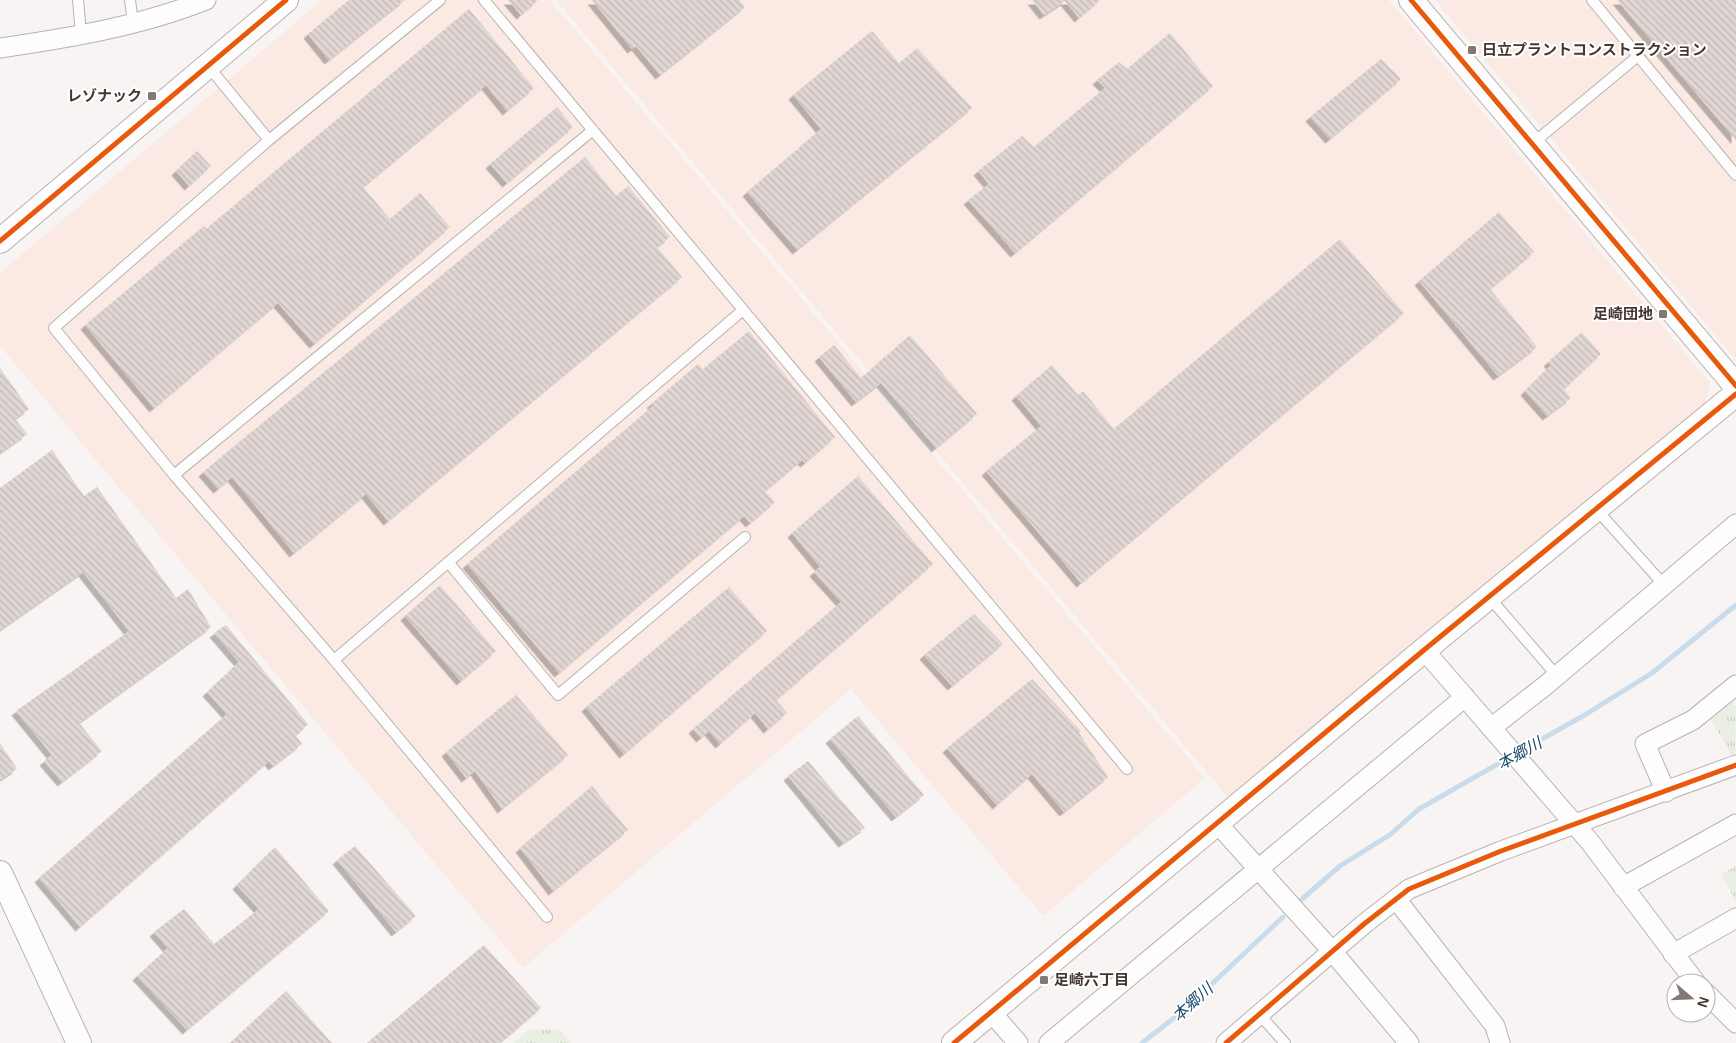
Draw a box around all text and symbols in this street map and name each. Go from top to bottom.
place label: 日立プラントコンストラクション [1482,41,1707,58]
marker: 日立プラントコンストラクション [1466,44,1478,56]
place label: レゾナック [67,87,142,104]
marker: レゾナック [146,90,158,102]
place label: 足崎団地 [1593,305,1653,322]
marker: 足崎団地 [1657,308,1669,320]
water label: 本郷川 [1494,733,1546,773]
place label: 足崎六丁目 [1054,971,1129,988]
north arrow [1666,973,1716,1023]
marker: 足崎六丁目 [1038,974,1050,986]
water label: 本郷川 [1169,979,1217,1025]
text: N [1694,995,1713,1010]

